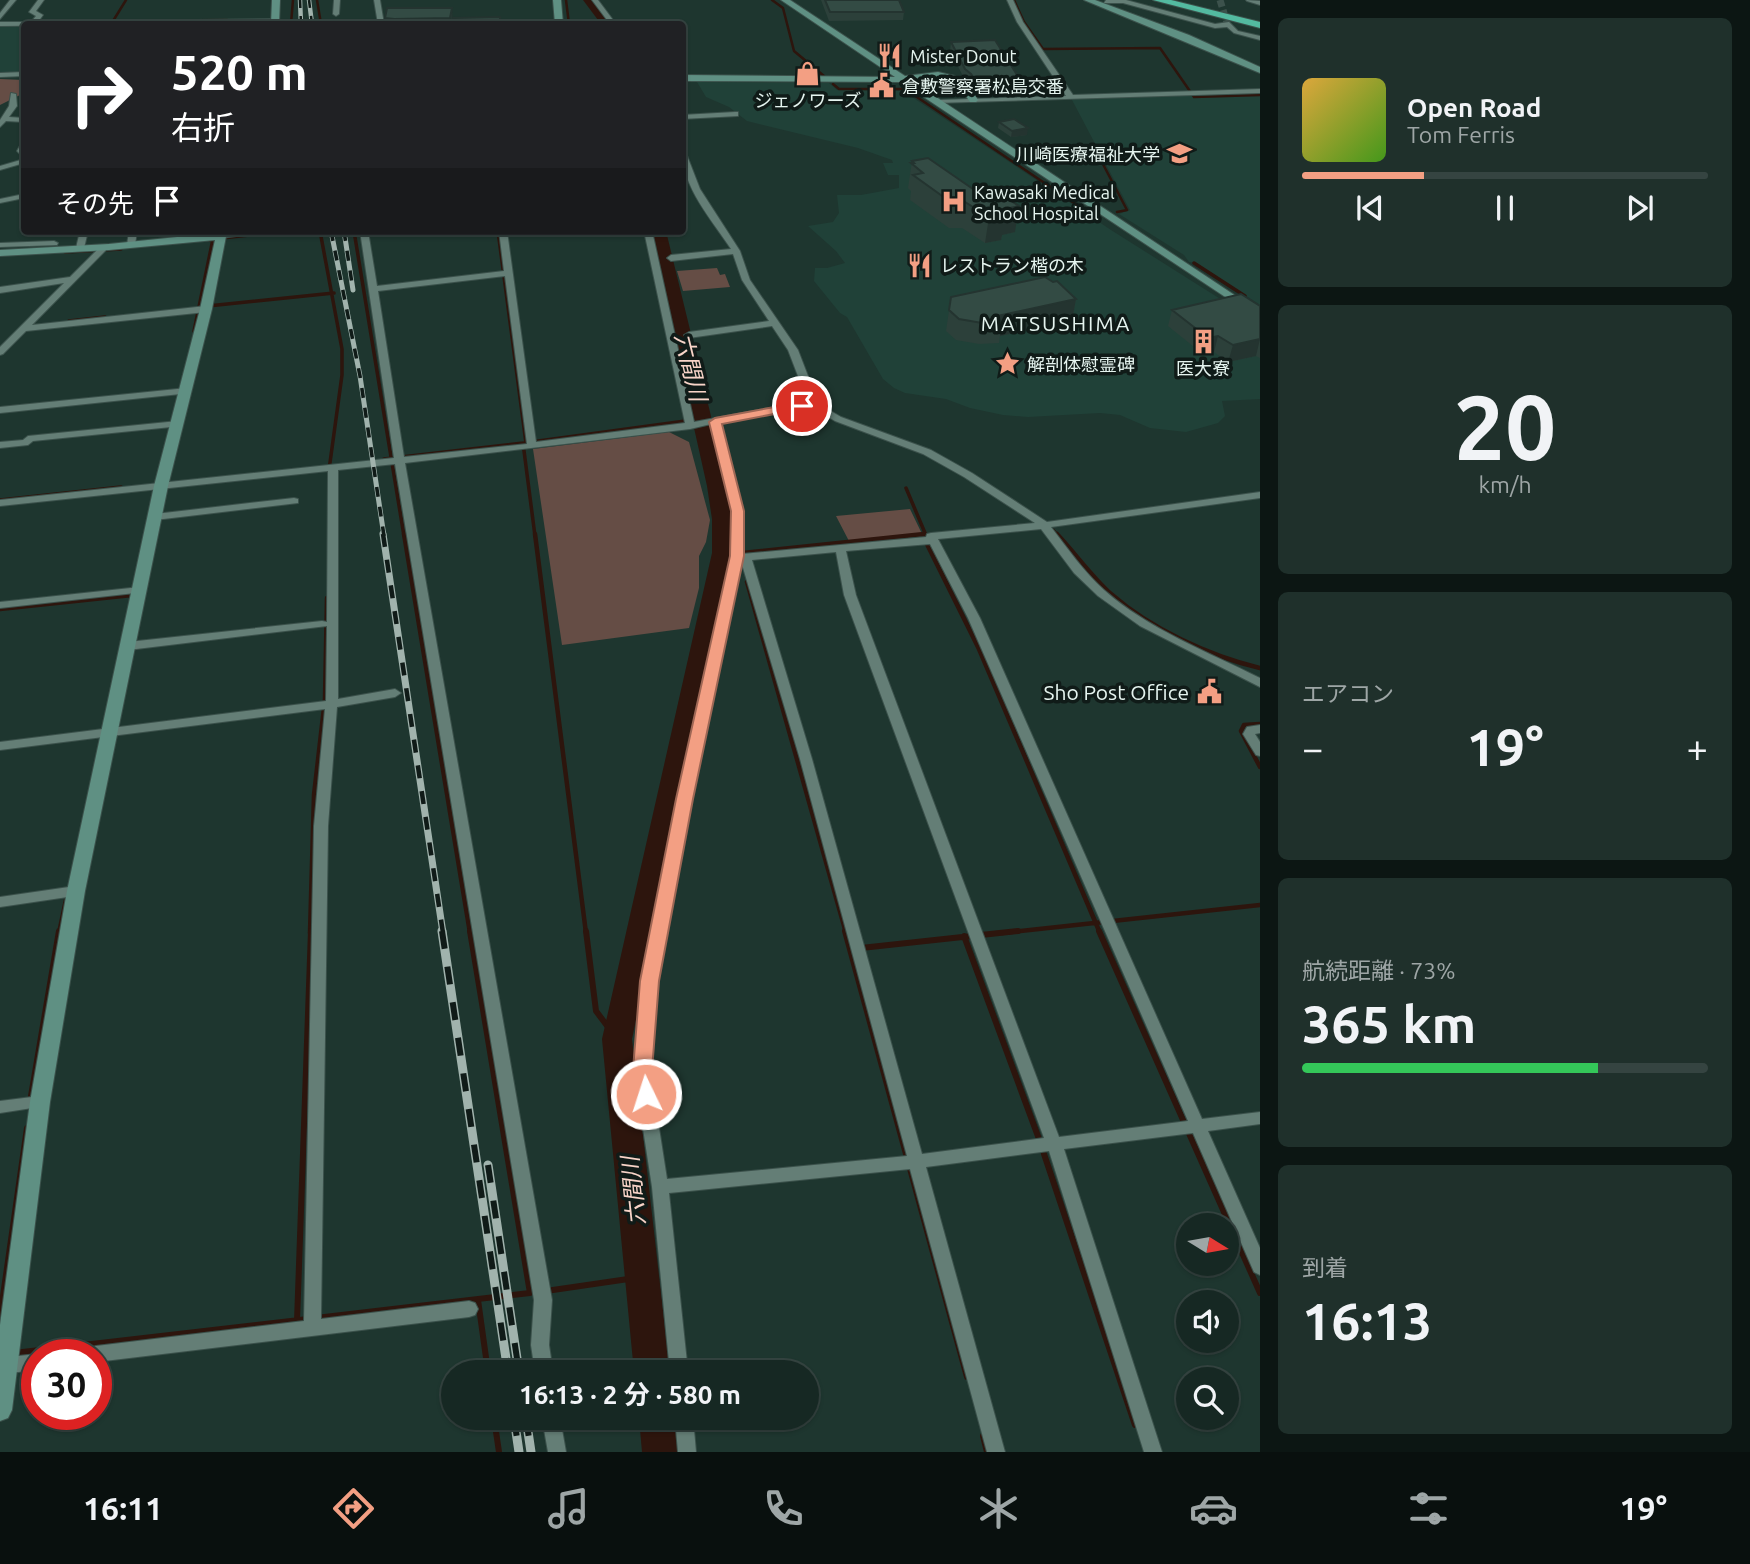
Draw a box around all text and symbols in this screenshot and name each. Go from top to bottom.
restaurant icon: Mister Donut [876,42,904,70]
text: 520 m [171,44,308,99]
place label: Mister Donut [910,46,1017,66]
icon: right [56,49,147,140]
shop icon: ジェノワーズ [794,59,822,87]
public building icon: 倉敷警察署松島交番 [868,72,896,100]
place label: 倉敷警察署松島交番 [902,76,1064,96]
place label: ジェノワーズ [754,90,862,110]
text: Open Road [1407,93,1541,122]
text: 右折 [171,109,235,145]
text: Tom Ferris [1407,122,1515,147]
school or university icon: 川崎医療福祉大学 [1166,140,1194,168]
place label: 川崎医療福祉大学 [1016,144,1160,164]
icon: arrive [148,182,186,220]
place label: Kawasaki Medical School Hospital [974,182,1115,223]
hospital icon: Kawasaki Medical School Hospital [940,188,968,216]
text: その先 [56,189,134,218]
icon: previous [1351,189,1389,227]
icon: pause [1486,189,1524,227]
icon: next [1621,189,1659,227]
restaurant icon: レストラン楷の木 [906,251,934,279]
place label: レストラン楷の木 [940,255,1084,275]
district label: MATSUSHIMA [981,311,1131,335]
building icon: 医大寮 [1189,327,1217,355]
water label: 六間川 [671,331,712,406]
place icon: 解剖体慰霊碑 [993,350,1021,378]
place label: 解剖体慰霊碑 [1027,354,1135,374]
place label: 医大寮 [1176,358,1230,378]
text: 20 [1454,375,1556,477]
pin [772,376,832,436]
icon: arrive [783,387,821,425]
text: km/h [1478,472,1532,497]
public building icon: Sho Post Office [1195,678,1223,706]
place label: Sho Post Office [1043,680,1189,704]
text: エアコン [1302,681,1394,706]
text: 19° [1466,718,1544,776]
text: − [1302,727,1323,769]
text: + [1687,727,1708,769]
text: 航続距離 · 73% [1302,958,1455,983]
text: 365 km [1302,995,1476,1053]
position arrow [609,1057,683,1131]
water label: 六間川 [617,1152,649,1227]
north arrow [1176,1213,1239,1276]
map controls [1176,1213,1239,1430]
text: 到着 [1302,1255,1348,1280]
button: sound [1176,1290,1239,1353]
text: 16:13 [1302,1292,1432,1350]
speed limit sign: 30 [21,1339,112,1430]
button: search [1176,1367,1239,1430]
text: 16:13 · 2 分 · 580 m [519,1380,741,1409]
icon: directions [329,1484,378,1533]
icon: music [544,1484,593,1533]
icon: phone [759,1484,808,1533]
icon: climate [974,1484,1023,1533]
icon: car [1189,1484,1238,1533]
icon: filters [1404,1484,1453,1533]
text: 16:11 [83,1490,163,1526]
text: 19° [1620,1490,1667,1526]

